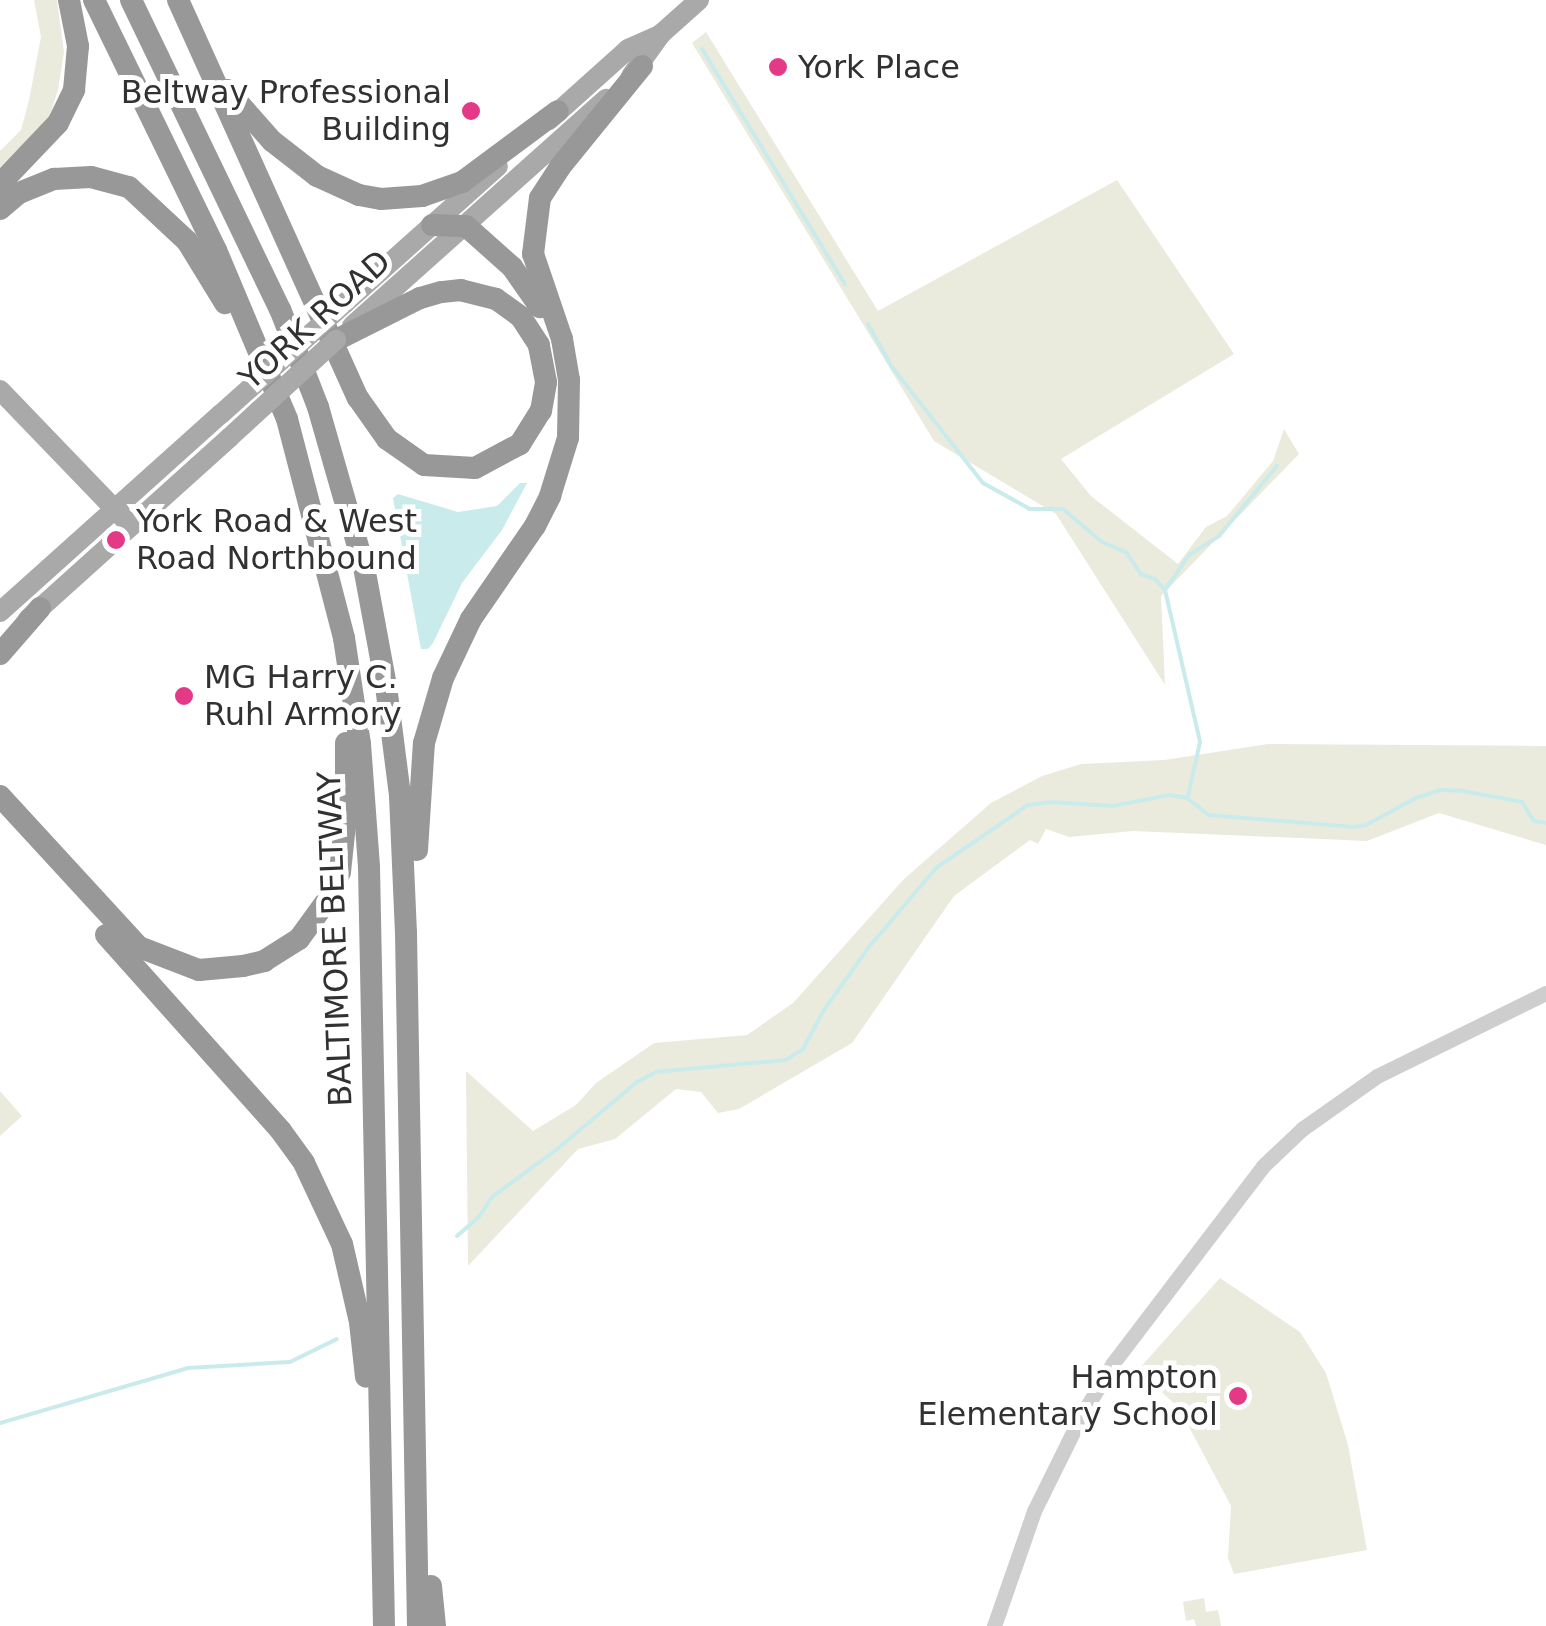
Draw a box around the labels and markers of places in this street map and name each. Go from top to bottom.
place label: York Place [798,48,960,86]
marker: York Place [767,56,789,78]
place label: Beltway Professional Building [121,74,451,149]
marker: Beltway Professional Building [460,100,482,122]
place label: York Road & West Road Northbound [136,503,417,578]
marker: York Road & West Road Northbound [105,529,127,551]
place label: MG Harry C. Ruhl Armory [204,659,402,734]
marker: MG Harry C. Ruhl Armory [173,685,195,707]
place label: Hampton Elementary School [917,1359,1218,1434]
marker: Hampton Elementary School [1227,1385,1249,1407]

